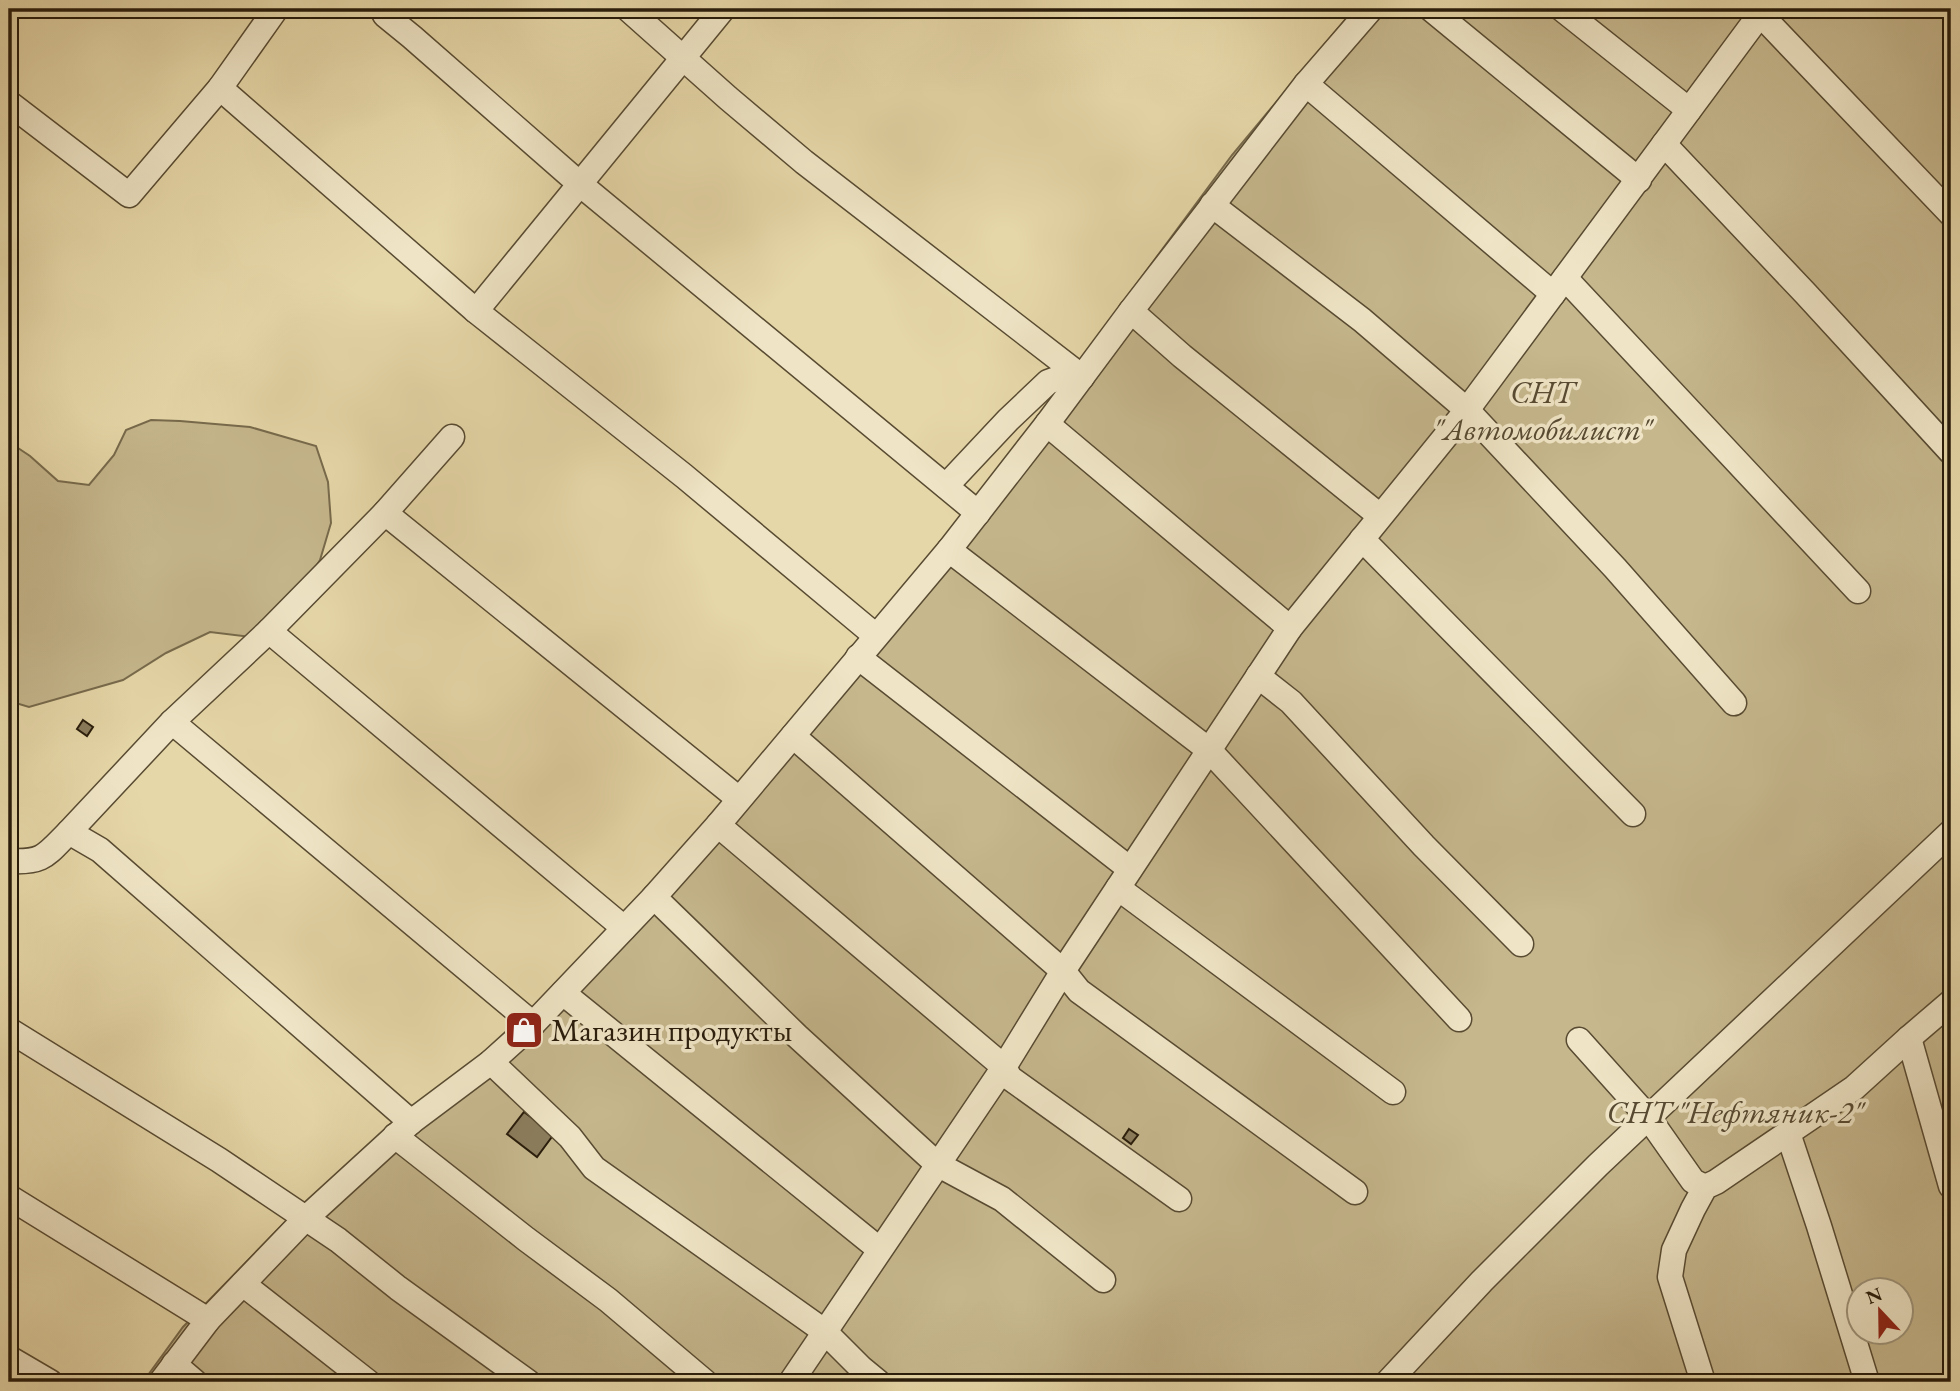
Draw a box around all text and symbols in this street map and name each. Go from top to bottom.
park label: СНТ "Автомобилист" [1432,371,1655,450]
shop icon: Магазин продукты [503,1009,545,1051]
place label: Магазин продукты [551,1009,792,1051]
park label: СНТ "Нефтяник-2" [1607,1091,1867,1133]
north arrow [1844,1276,1914,1346]
text: N [1862,1281,1886,1310]

